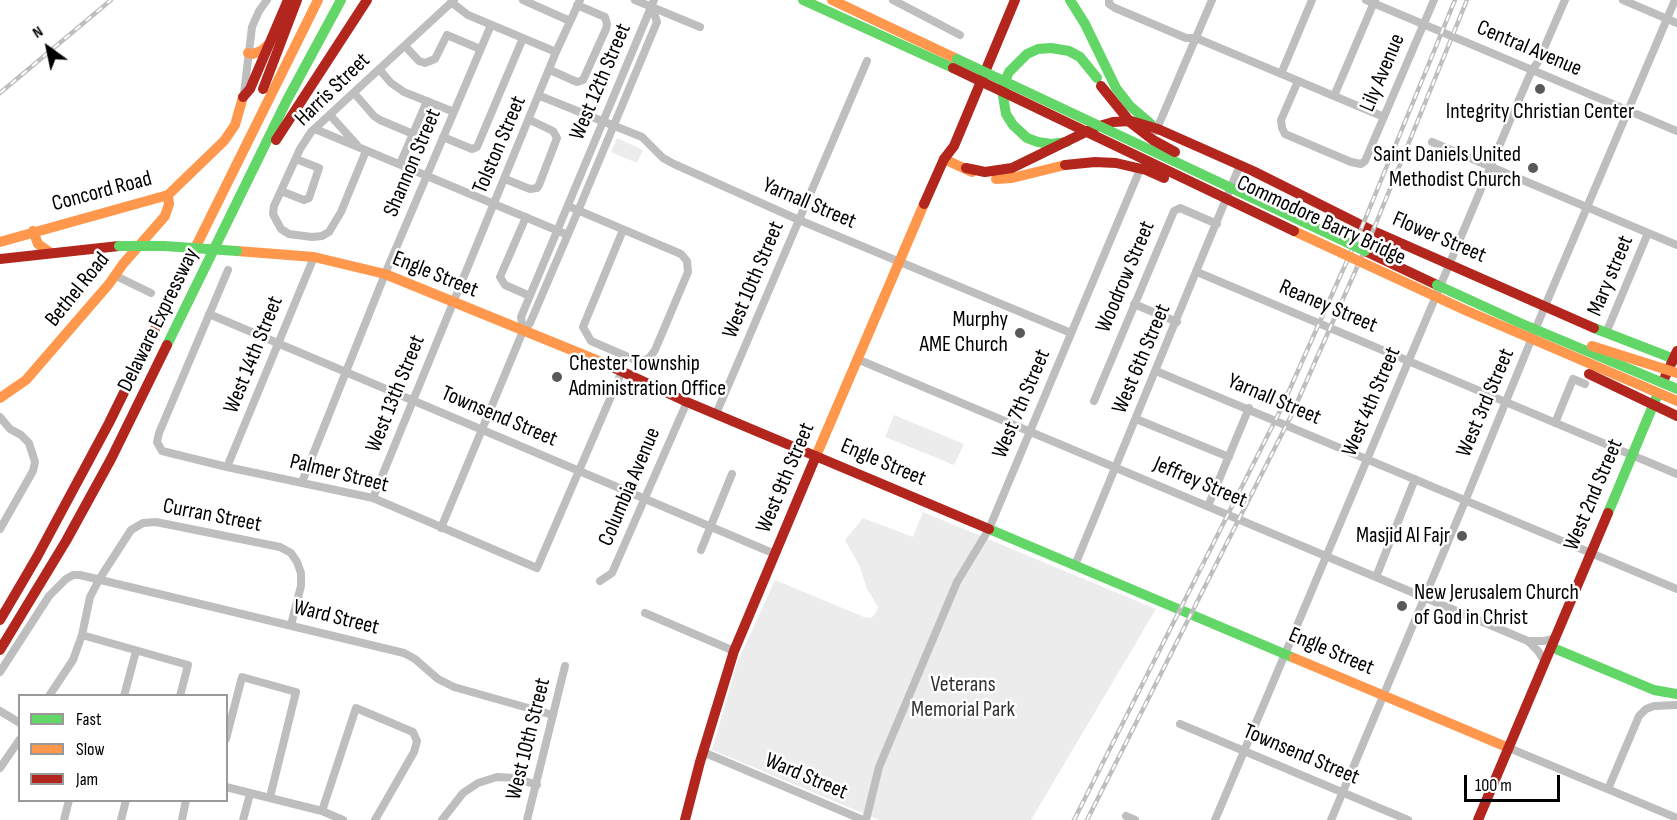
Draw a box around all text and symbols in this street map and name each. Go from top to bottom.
street label: Central Avenue [1473,15,1585,83]
north arrow [18,18,78,78]
street label: West 12th Street [565,20,637,144]
text: N [29,22,47,43]
street label: Lily Avenue [1355,30,1411,116]
street label: Harris Street [290,48,376,132]
marker: Integrity Christian Center [1533,82,1547,96]
street label: Tolston Street [468,92,532,198]
place label: Integrity Christian Center [1446,99,1634,125]
street label: Shannon Street [378,105,448,221]
place label: Saint Daniels United Methodist Church [1373,142,1521,194]
marker: Saint Daniels United Methodist Church [1526,161,1540,175]
street label: Concord Road [49,166,155,218]
street label: Commodore Barry Bridge [1232,170,1410,272]
street label: Yarnall Street [758,173,860,235]
street label: Flower Street [1388,207,1490,269]
street label: Woodrow Street [1091,217,1161,337]
street label: West 10th Street [718,218,790,342]
street label: Mary street [1582,232,1640,320]
street label: Delaware Expressway [113,244,205,396]
street label: Engle Street [388,246,482,304]
street label: Bethel Road [40,248,116,332]
street label: Reaney Street [1275,275,1381,339]
street label: West 14th Street [219,293,289,417]
street label: West 6th Street [1107,300,1177,418]
place label: Murphy AME Church [919,307,1008,358]
marker: Murphy AME Church [1013,326,1027,340]
street label: West 13th Street [361,332,431,456]
street label: West 4th Street [1337,343,1407,461]
street label: West 7th Street [987,345,1057,463]
street label: West 3rd Street [1451,345,1521,461]
place label: Chester Township Administration Office [569,351,726,402]
street label: Yarnall Street [1223,369,1325,431]
marker: Chester Township Administration Office [550,370,564,384]
street label: Townsend Street [437,381,561,453]
street label: West 9th Street [751,419,821,537]
street label: Columbia Avenue [593,424,667,550]
street label: Engle Street [836,433,930,493]
street label: West 2nd Street [1559,435,1629,555]
street label: Palmer Street [287,449,391,499]
street label: Jeffrey Street [1149,451,1251,515]
street label: Curran Street [160,494,264,538]
place label: Masjid Al Fajr [1356,523,1450,549]
marker: Masjid Al Fajr [1455,529,1469,543]
place label: New Jerusalem Church of God in Christ [1414,580,1579,632]
street label: Ward Street [290,595,382,641]
marker: New Jerusalem Church of God in Christ [1395,599,1409,613]
street label: Engle Street [1284,622,1378,682]
park label: Veterans Memorial Park [911,672,1015,724]
street label: West 10th Street [501,675,557,803]
legend [18,694,228,802]
text: Fast [76,709,101,730]
street label: Townsend Street [1239,719,1363,791]
text: Slow [76,739,105,760]
street label: Ward Street [761,748,851,806]
scale bar [1467,763,1563,801]
text: Jam [76,769,98,790]
text: 100 m [1475,775,1512,796]

